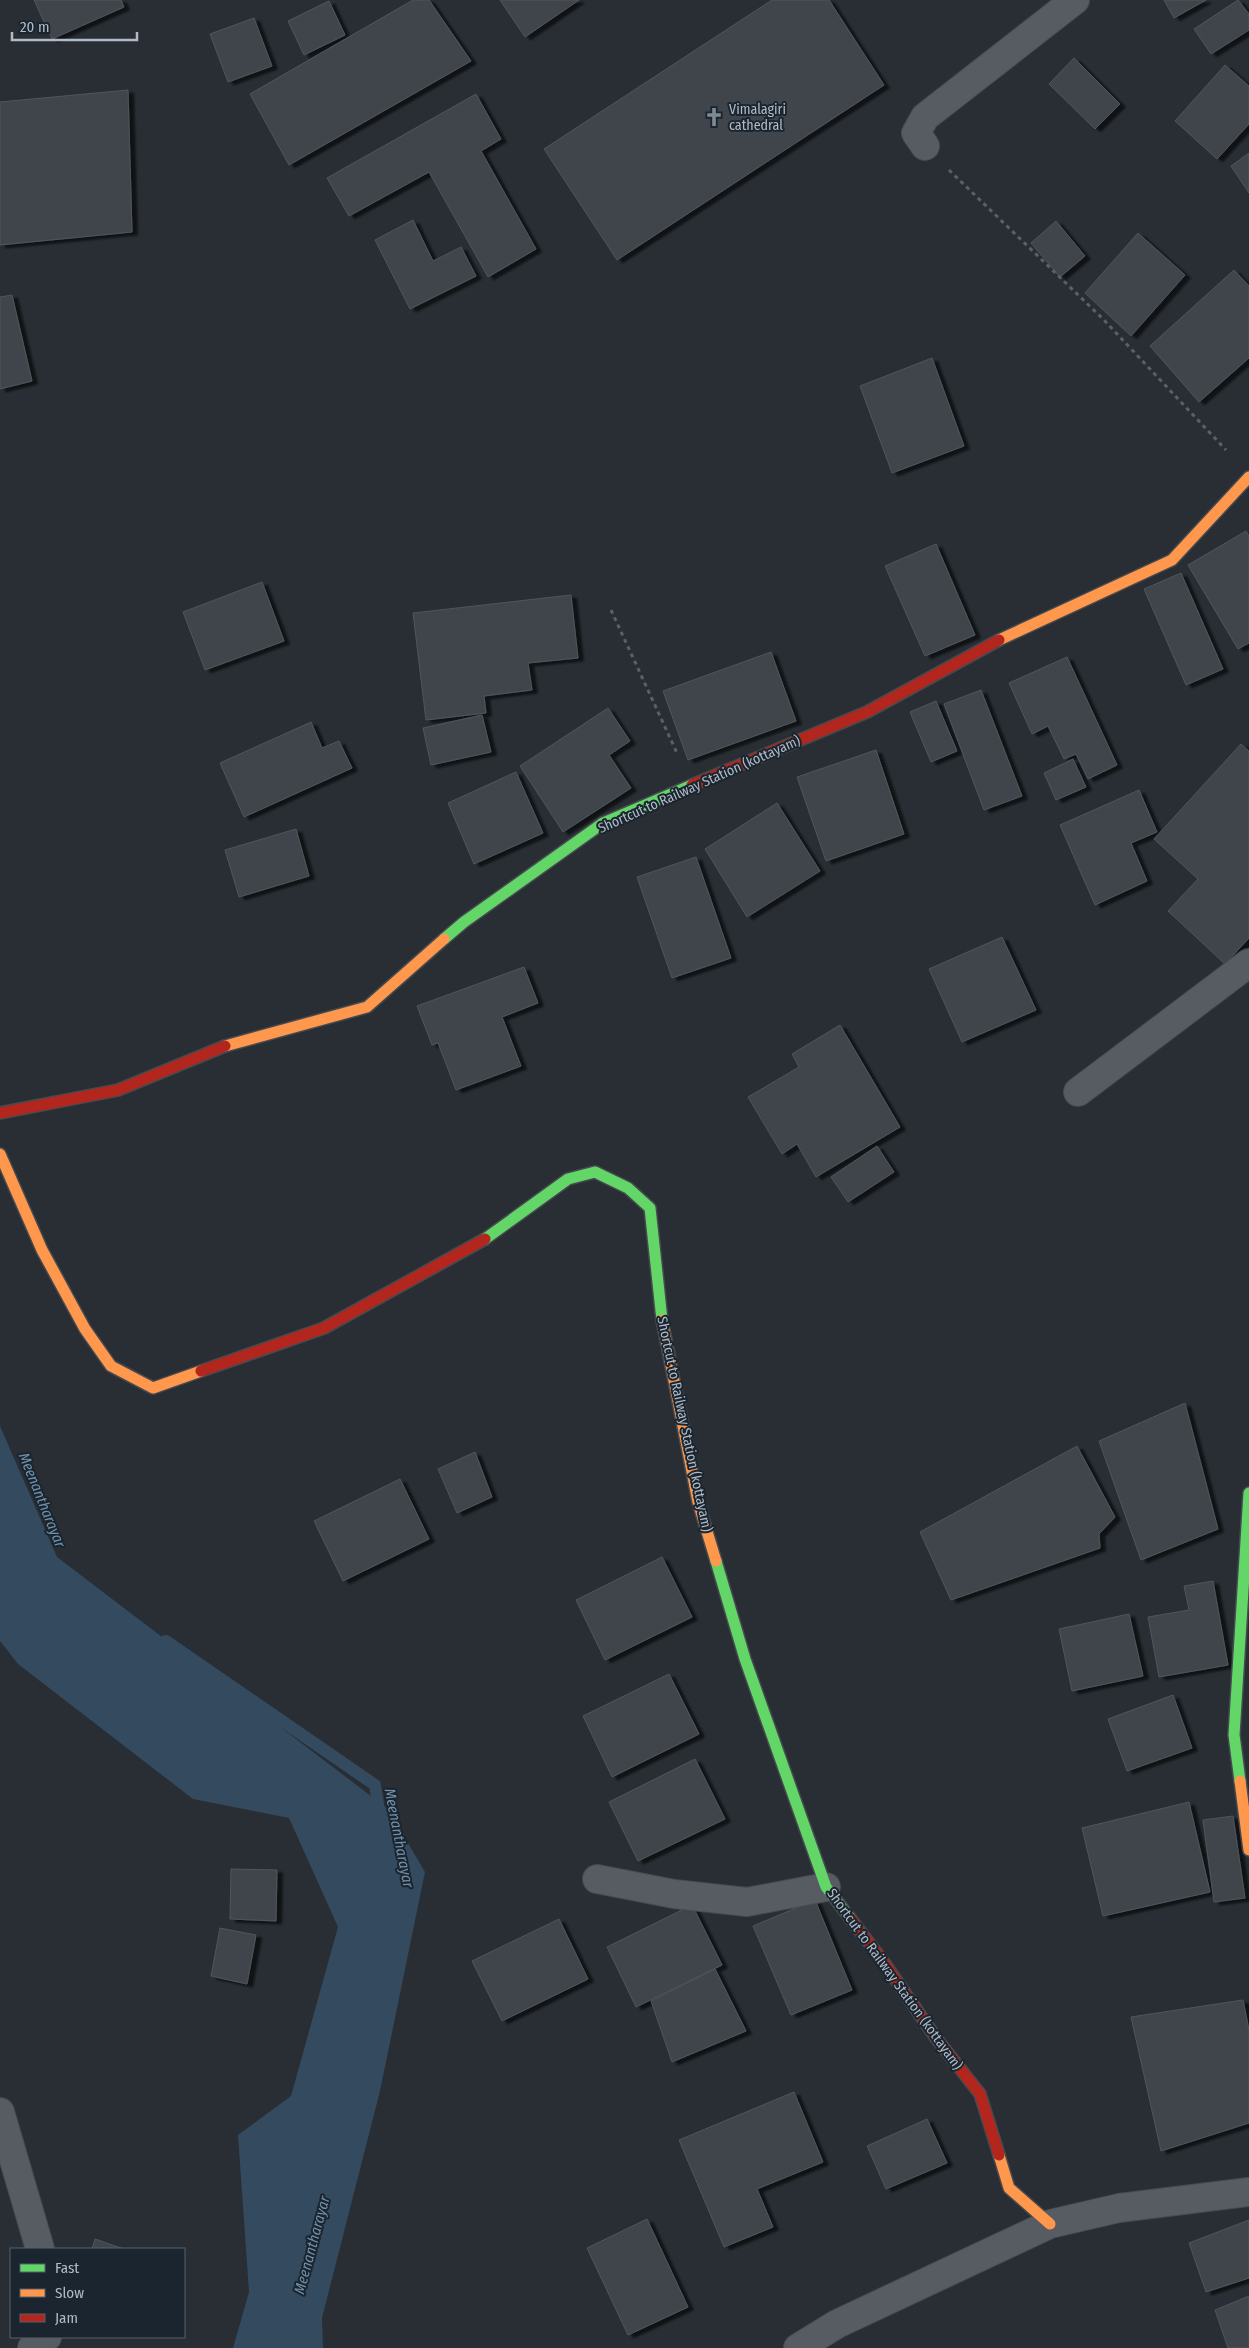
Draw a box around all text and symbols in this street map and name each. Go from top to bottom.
scale bar [12,10,138,42]
text: 20 m [20,18,50,36]
place label: Vimalagiri cathedral [729,101,786,134]
church icon: Vimalagiri cathedral [703,106,725,128]
street label: Shortcut to Railway Station (kottayam) [595,732,803,837]
street label: Shortcut to Railway Station (kottayam) [653,1315,716,1533]
water label: Meenantharayar [15,1450,70,1551]
water label: Meenantharayar [381,1787,418,1890]
street label: Shortcut to Railway Station (kottayam) [823,1885,966,2073]
water label: Meenantharayar [290,2193,334,2296]
legend [10,2248,185,2338]
text: Fast [55,2259,79,2277]
text: Slow [55,2284,84,2302]
text: Jam [55,2309,78,2327]

